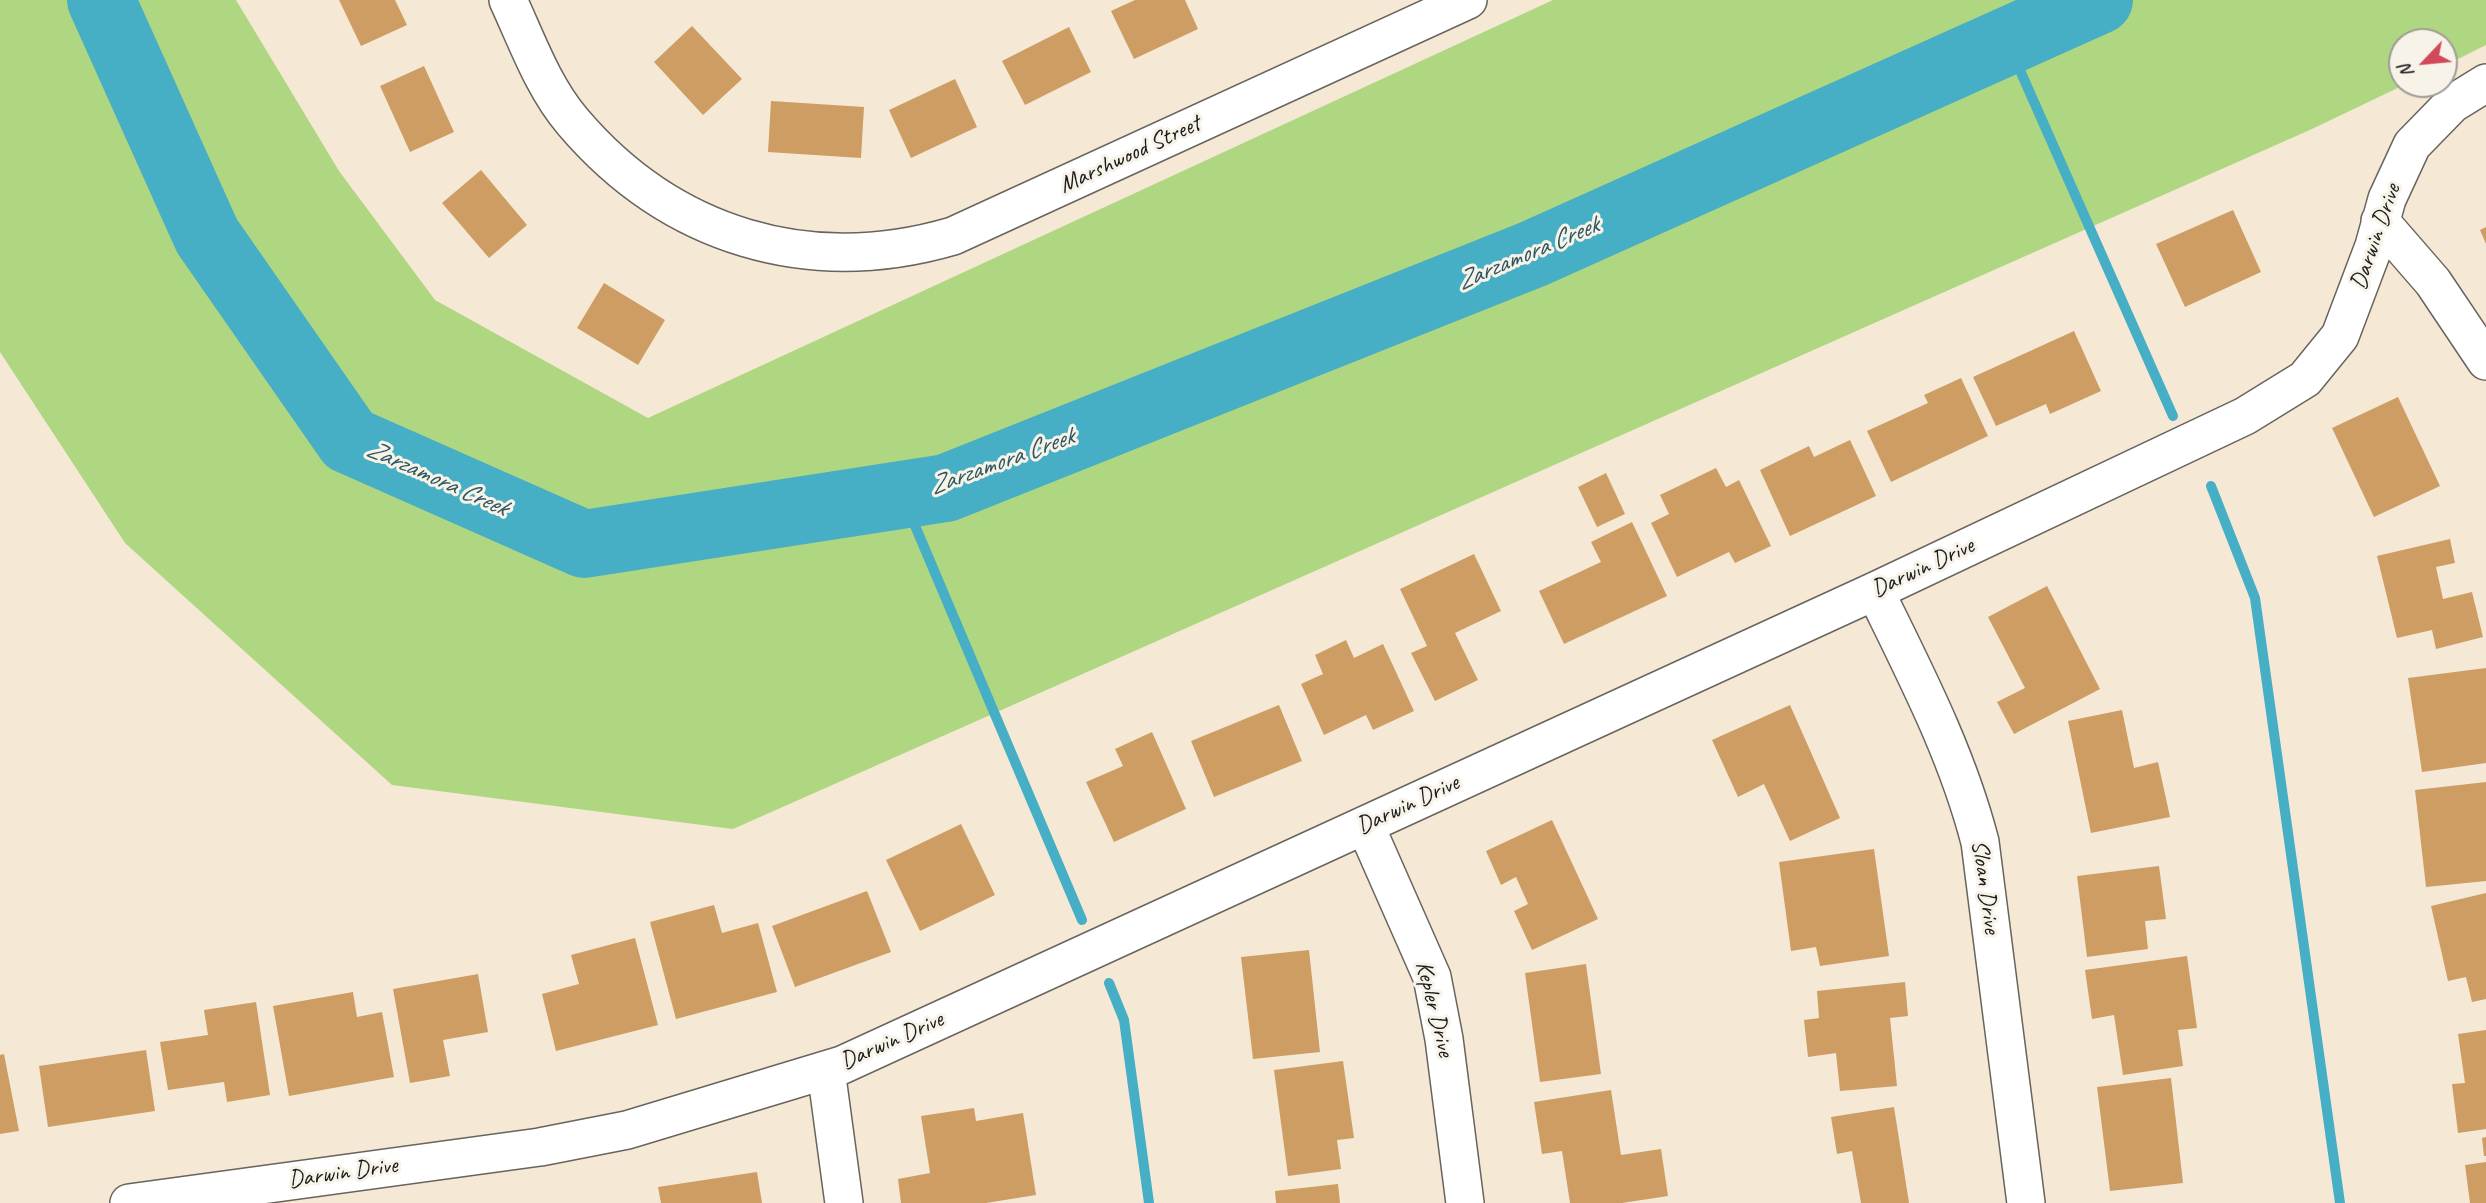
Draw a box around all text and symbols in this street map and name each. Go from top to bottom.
north arrow [2388,28,2458,98]
text: N [2393,61,2419,82]
street label: Marshwood Street [1055,110,1205,200]
street label: Darwin Drive [2345,180,2407,294]
water label: Zarzamora Creek [1452,210,1604,298]
water label: Zarzamora Creek [926,422,1078,502]
water label: Zarzamora Creek [362,434,512,524]
street label: Darwin Drive [1867,532,1979,604]
street label: Darwin Drive [1352,769,1464,841]
street label: Sloan Drive [1964,838,2006,936]
street label: Kepler Drive [1408,958,1460,1060]
street label: Darwin Drive [836,1006,948,1076]
street label: Darwin Drive [287,1151,399,1195]

